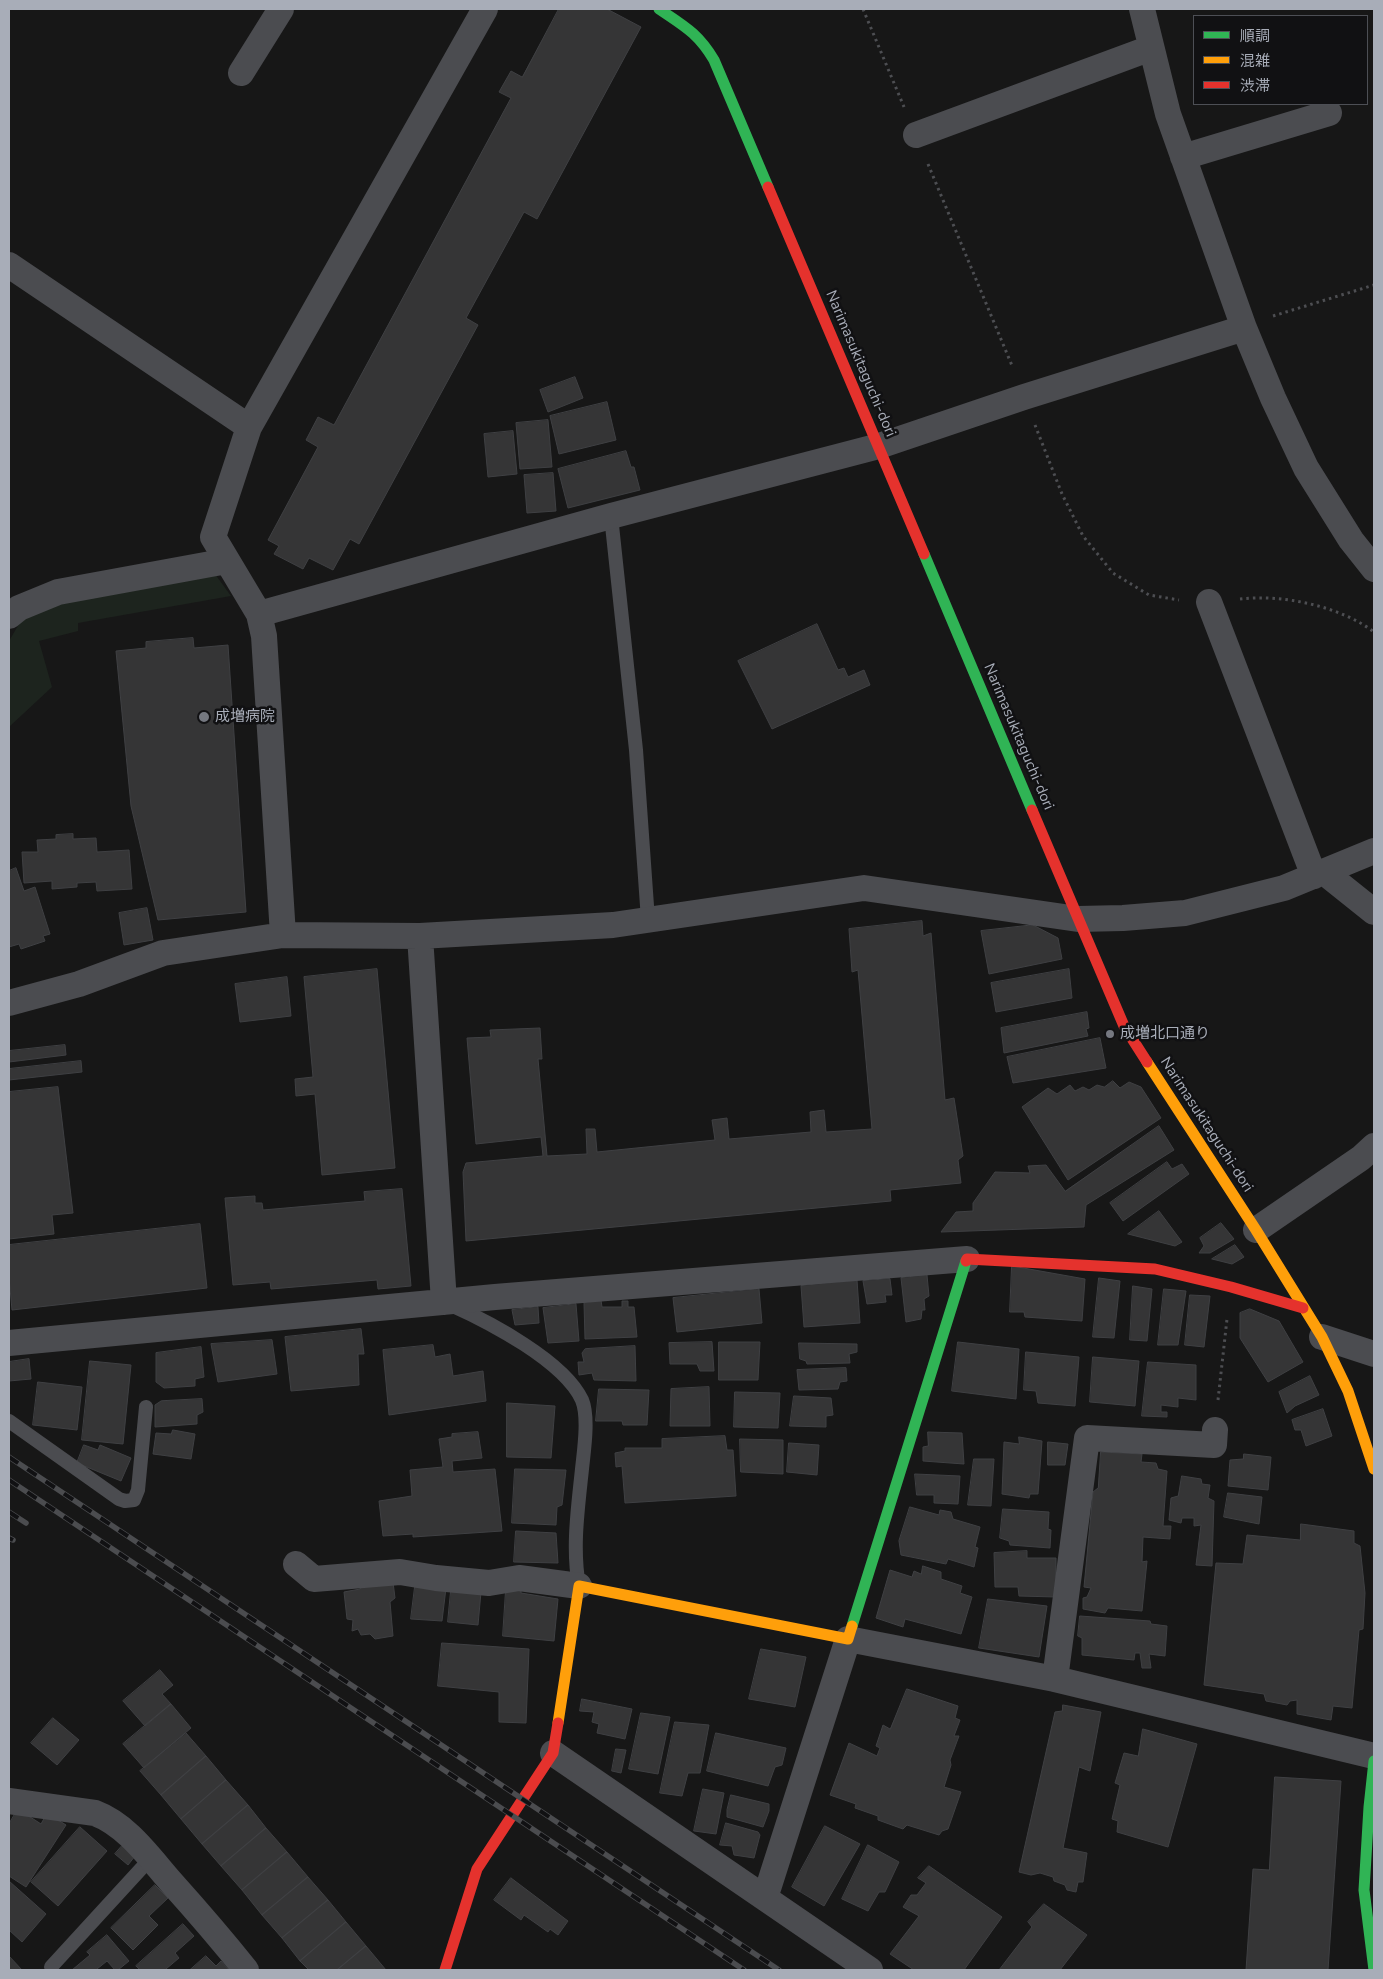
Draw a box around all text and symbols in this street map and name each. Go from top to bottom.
legend [1193,15,1368,105]
text: 順調 [1240,26,1270,46]
text: 混雑 [1240,51,1270,71]
text: 渋滞 [1240,76,1270,96]
street label: Narimasukitaguchi-dori [821,288,899,440]
street label: Narimasukitaguchi-dori [979,661,1057,813]
place label: 成増病院 [215,708,275,726]
marker: 成増病院 [197,710,211,724]
place label: 成増北口通り [1120,1025,1210,1043]
marker: 成増北口通り [1104,1028,1116,1040]
street label: Narimasukitaguchi-dori [1156,1054,1256,1196]

